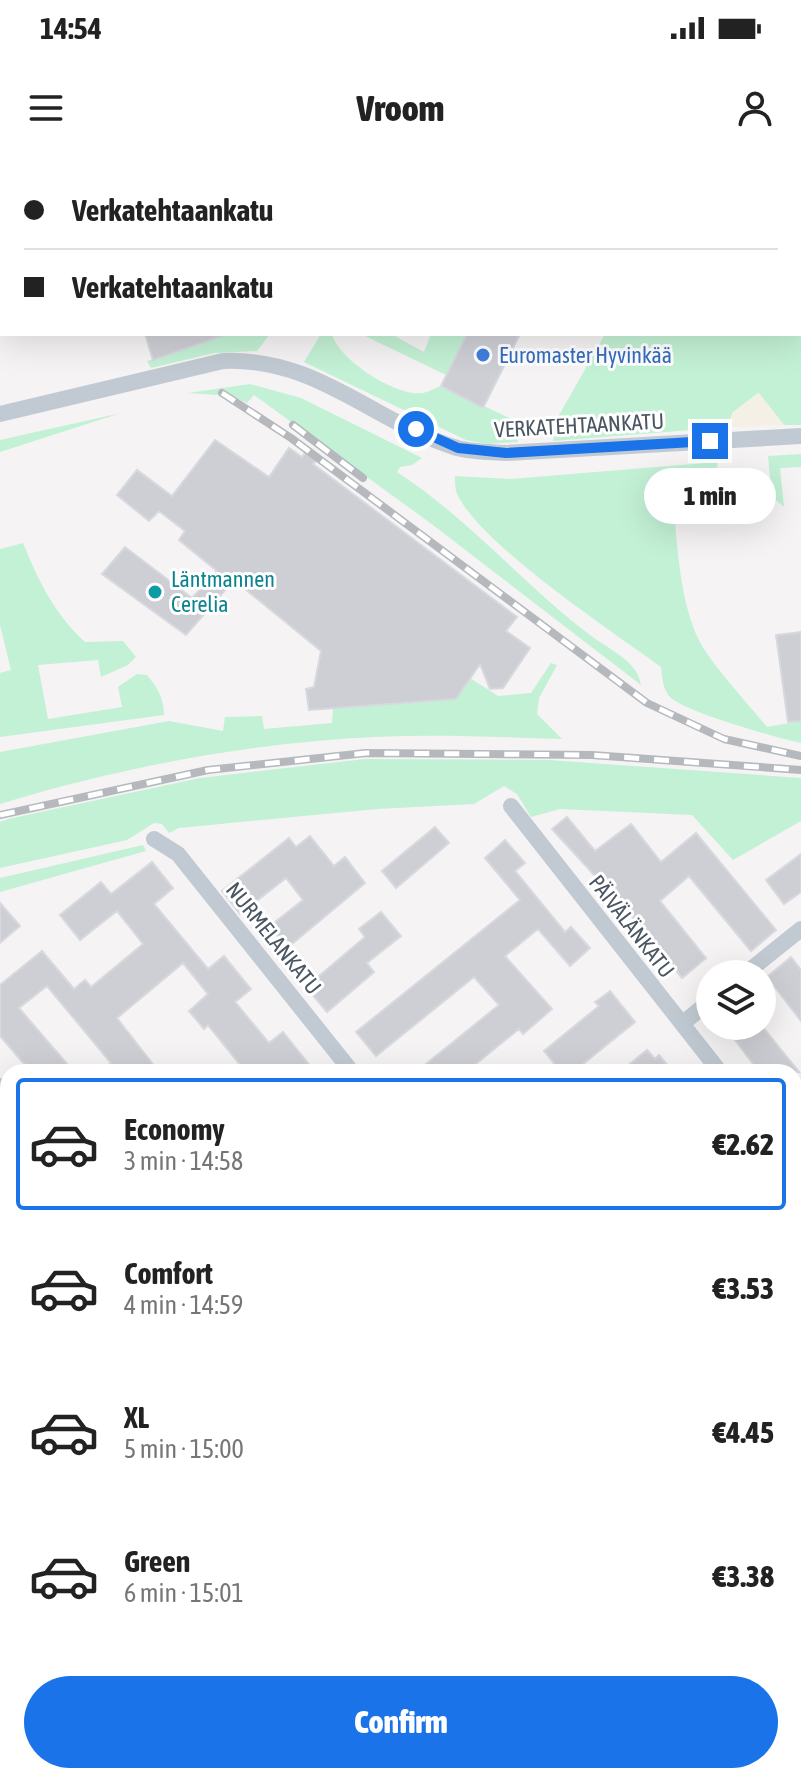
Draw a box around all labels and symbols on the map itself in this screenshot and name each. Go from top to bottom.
place label: Euromaster Hyvinkää [499,342,672,368]
marker: Euromaster Hyvinkää [474,346,492,364]
street label: VERKATEHTAANKATU [493,408,665,442]
route start [398,411,434,447]
route end [692,423,728,459]
callout: 1 min [644,469,776,525]
place label: Läntmannen Cerelia [171,566,275,617]
marker: Läntmannen Cerelia [146,583,164,601]
street label: PÄIVÄLÄNKATU [584,870,680,982]
street label: NURMELANKATU [221,877,327,999]

